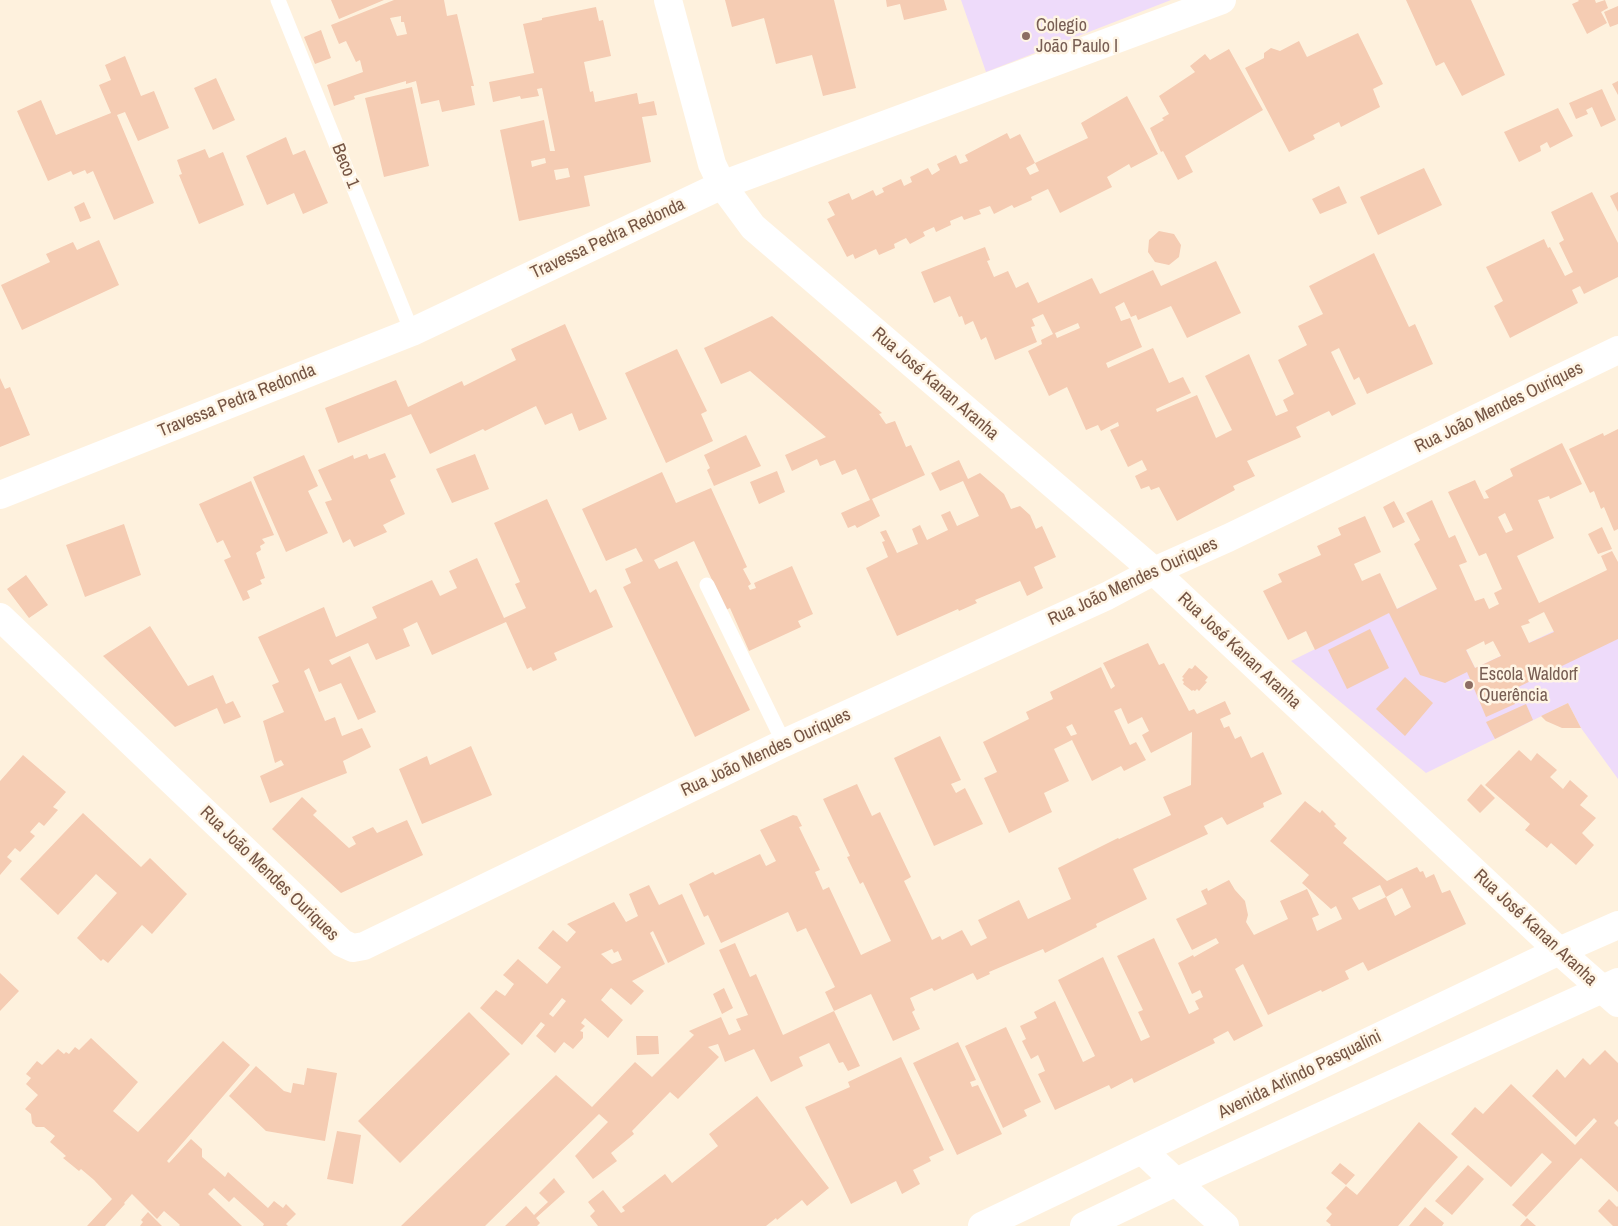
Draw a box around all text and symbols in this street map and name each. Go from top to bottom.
place label: Colegio João Paulo I [1036,15,1118,58]
marker: Colegio João Paulo I [1020,30,1032,42]
street label: Beco 1 [326,141,364,191]
street label: Travessa Pedra Redonda [527,194,689,284]
street label: Rua José Kanan Aranha [867,323,1003,445]
street label: Rua João Mendes Ouriques [1411,358,1587,458]
street label: Travessa Pedra Redonda [155,360,319,442]
street label: Rua João Mendes Ouriques [1045,533,1221,631]
street label: Rua José Kanan Aranha [1173,588,1305,714]
place label: Escola Waldorf Querência [1479,664,1578,706]
marker: Escola Waldorf Querência [1463,679,1475,691]
street label: Rua João Mendes Ouriques [678,704,854,802]
street label: Rua João Mendes Ouriques [195,802,343,946]
street label: Rua José Kanan Aranha [1469,865,1601,991]
street label: Avenida Arlindo Pasqualini [1215,1026,1385,1124]

